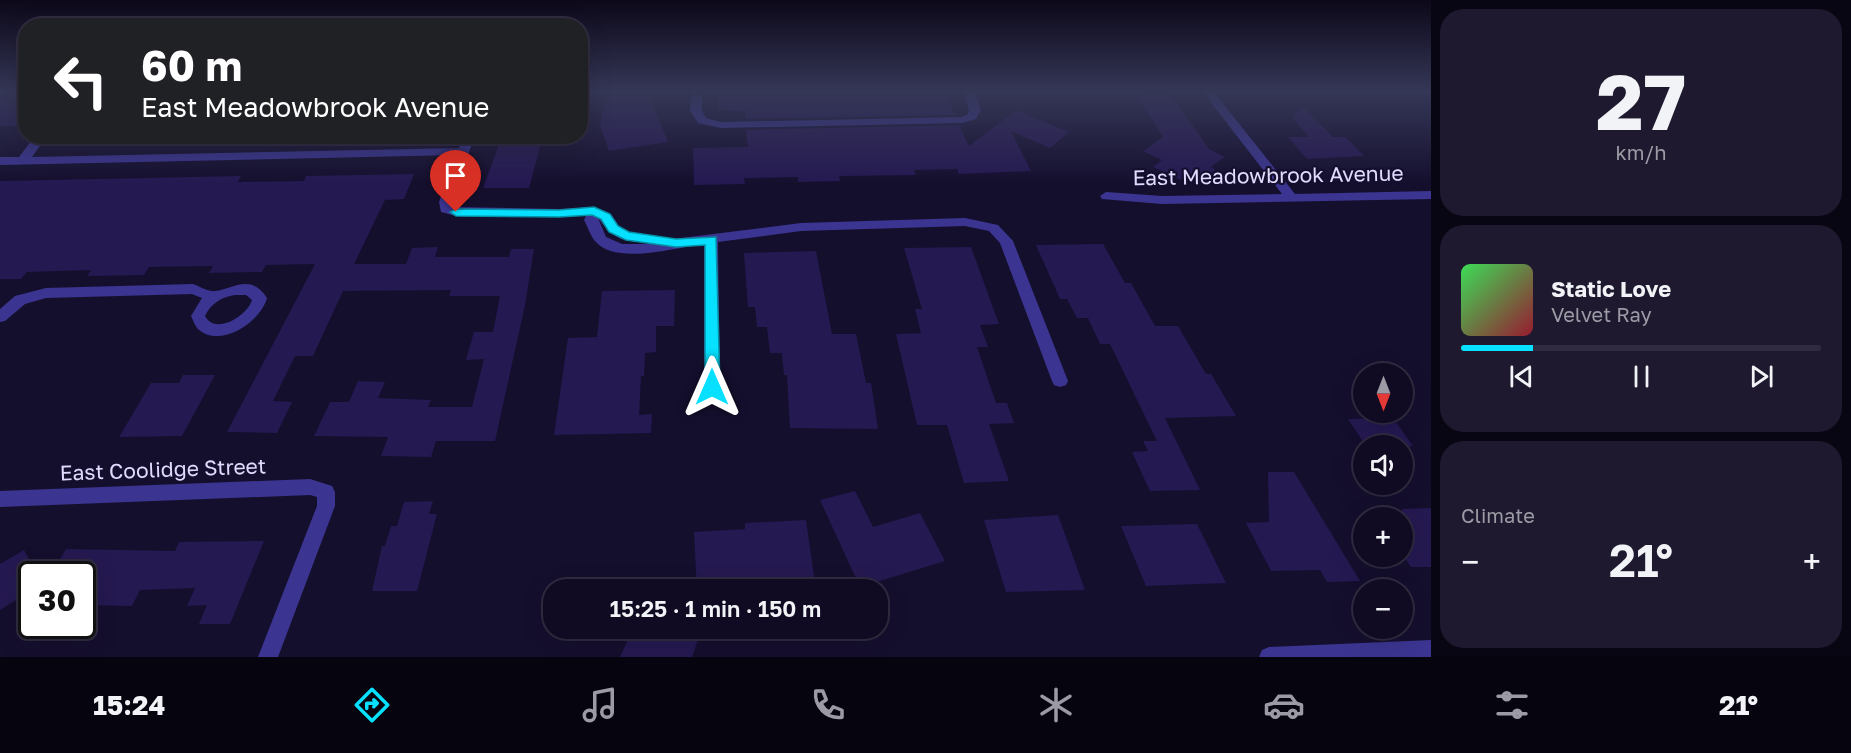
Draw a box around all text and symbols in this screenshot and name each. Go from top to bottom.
text: 60 m [141,40,242,90]
icon: left [42,42,120,120]
text: 27 [1596,54,1686,147]
text: East Meadowbrook Avenue [141,91,489,123]
text: km/h [1616,140,1666,164]
pin [430,150,481,212]
icon: arrive [439,159,472,192]
street label: East Meadowbrook Avenue [1132,160,1404,190]
text: Static Love [1551,275,1671,302]
text: Velvet Ray [1551,302,1652,326]
position arrow [680,355,744,419]
icon: previous [1505,360,1538,393]
icon: pause [1625,360,1658,393]
icon: next [1745,360,1778,393]
north arrow [1353,363,1413,423]
map controls [1353,363,1413,639]
button: sound [1353,435,1413,495]
street label: East Coolidge Street [59,452,267,486]
text: Climate [1461,503,1535,527]
button: + [1353,507,1413,567]
text: 21° [1609,533,1673,587]
text: − [1461,542,1479,581]
text: + [1803,542,1821,581]
speed limit sign: 30 [18,561,96,639]
button: − [1353,579,1413,639]
text: 15:25 · 1 min · 150 m [610,595,821,622]
icon: directions [351,684,393,726]
icon: music [579,684,621,726]
icon: phone [807,684,849,726]
icon: climate [1035,684,1077,726]
icon: car [1263,684,1305,726]
icon: filters [1491,684,1533,726]
text: 15:24 [93,689,165,721]
text: 21° [1719,689,1758,721]

